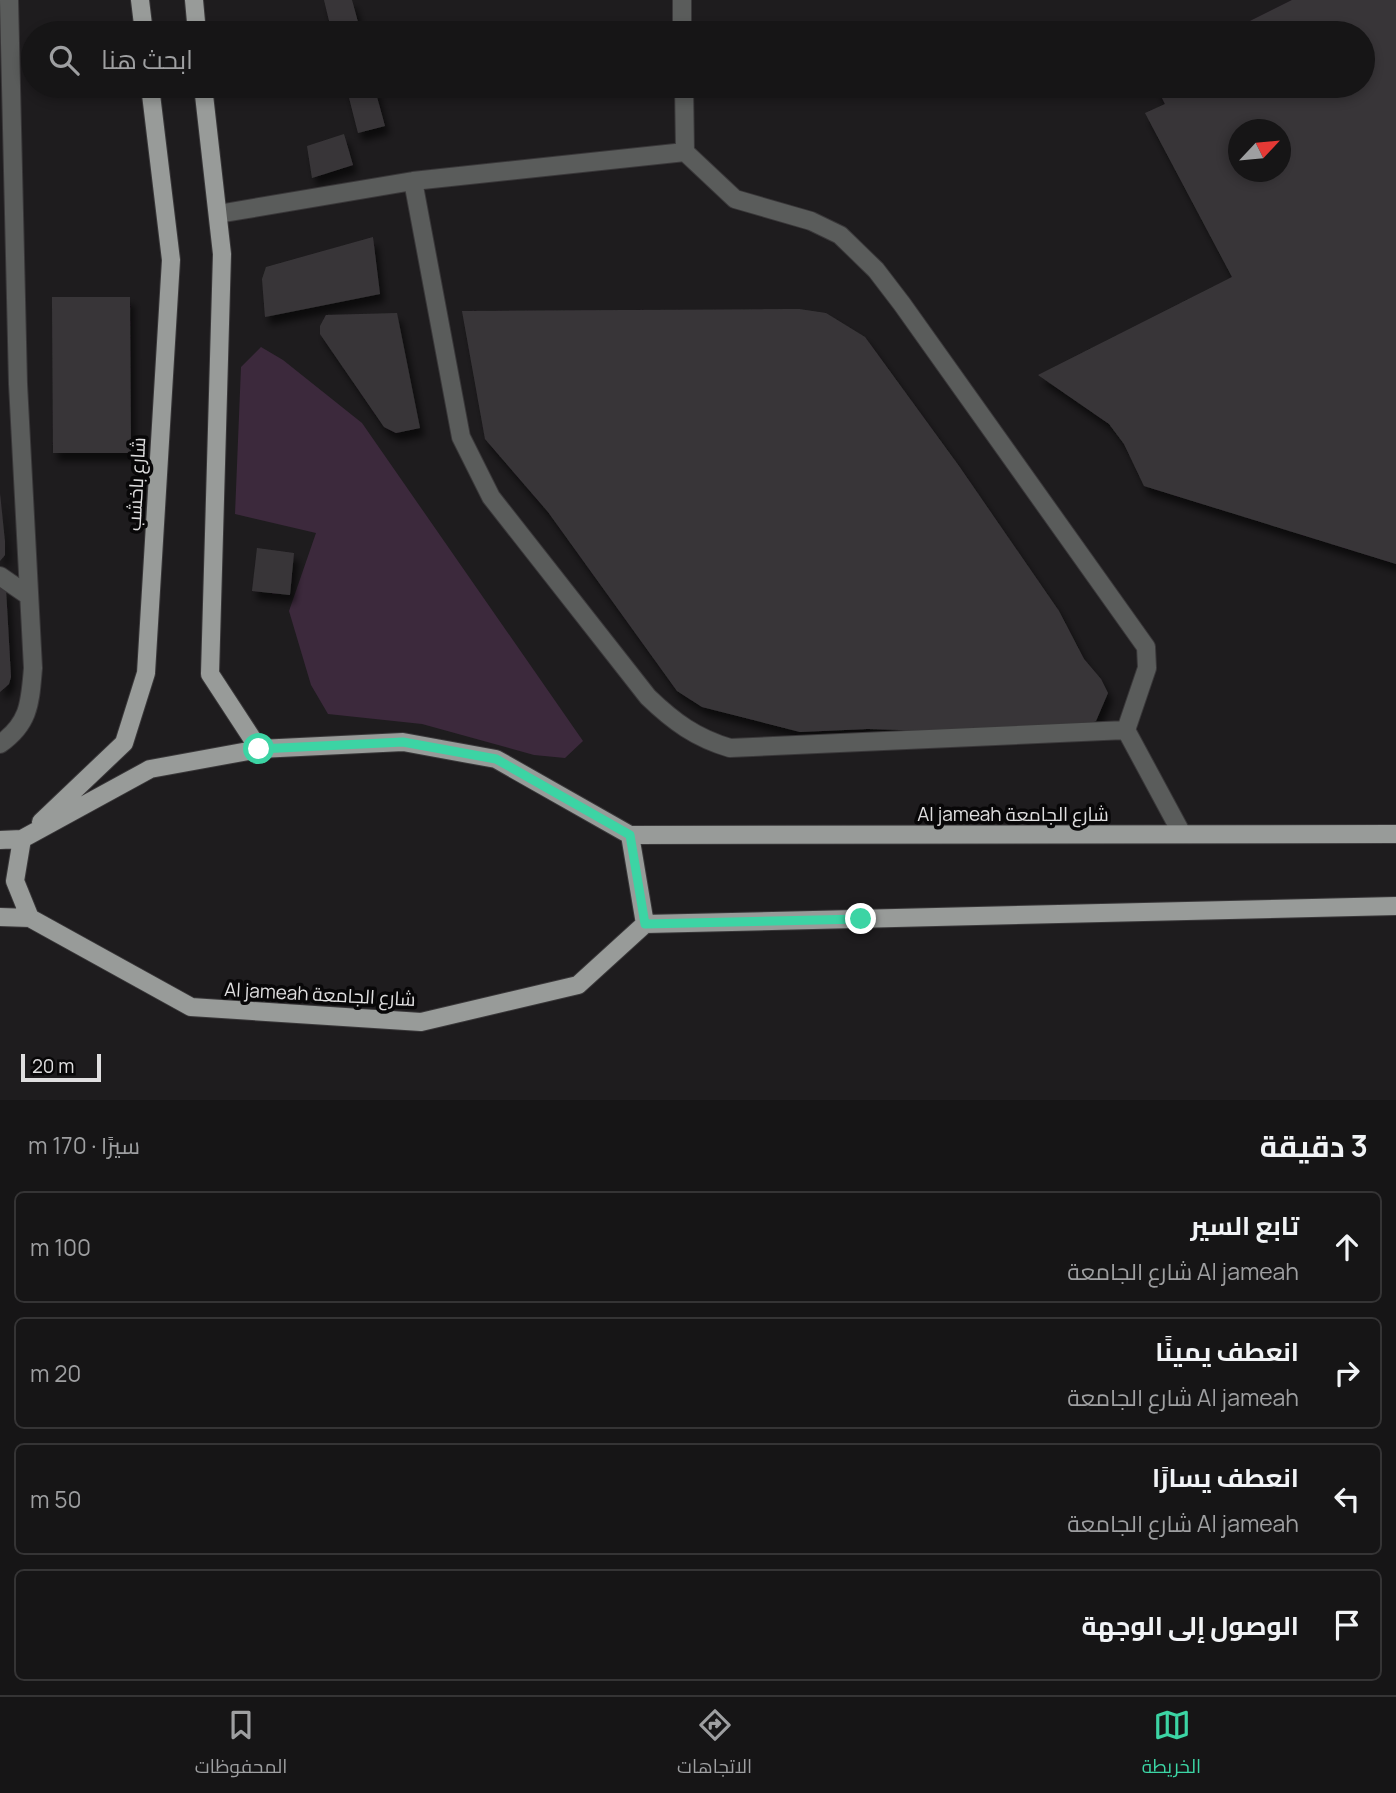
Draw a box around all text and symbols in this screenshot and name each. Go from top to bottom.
search box [21,21,1375,98]
icon: search [45,41,83,79]
text: ابحث هنا [101,41,193,77]
north arrow [1228,119,1291,182]
street label: شارع باخشب [121,437,152,532]
route start [243,733,274,764]
street label: Al jameah شارع الجامعة [917,801,1109,828]
route end [845,903,876,934]
street label: Al jameah شارع الجامعة [224,976,416,1013]
scale bar [21,1051,102,1083]
text: 20 m [32,1053,74,1079]
text: 3 دقيقة [1260,1125,1368,1166]
text: سيرًا · 170 m [28,1129,140,1161]
text: تابع السير [1190,1207,1299,1243]
icon: ahead [1328,1228,1366,1266]
text: 100 m [30,1231,91,1263]
text: Al jameah شارع الجامعة [1067,1255,1299,1287]
text: انعطف يمينًا [1155,1333,1299,1369]
icon: right [1328,1354,1366,1392]
text: 20 m [30,1357,81,1389]
text: Al jameah شارع الجامعة [1067,1381,1299,1413]
text: انعطف يسارًا [1152,1459,1299,1495]
icon: left [1328,1480,1366,1518]
text: 50 m [30,1483,81,1515]
text: Al jameah شارع الجامعة [1067,1507,1299,1539]
icon: arrive [1328,1606,1366,1644]
text: الوصول إلى الوجهة [1081,1607,1299,1643]
tab: المحفوظات [195,1706,287,1784]
tab: الاتجاهات [677,1706,752,1784]
tab: الخريطة [1142,1706,1201,1784]

